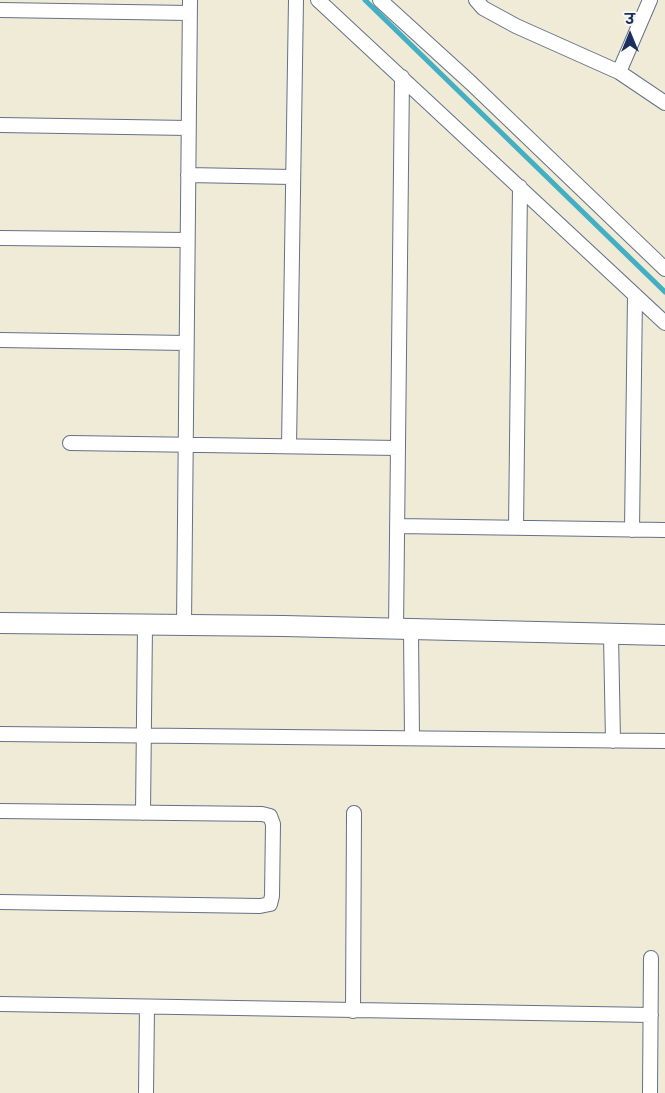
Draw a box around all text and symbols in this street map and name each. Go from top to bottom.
north arrow [605,10,655,60]
text: उ [625,11,635,28]

